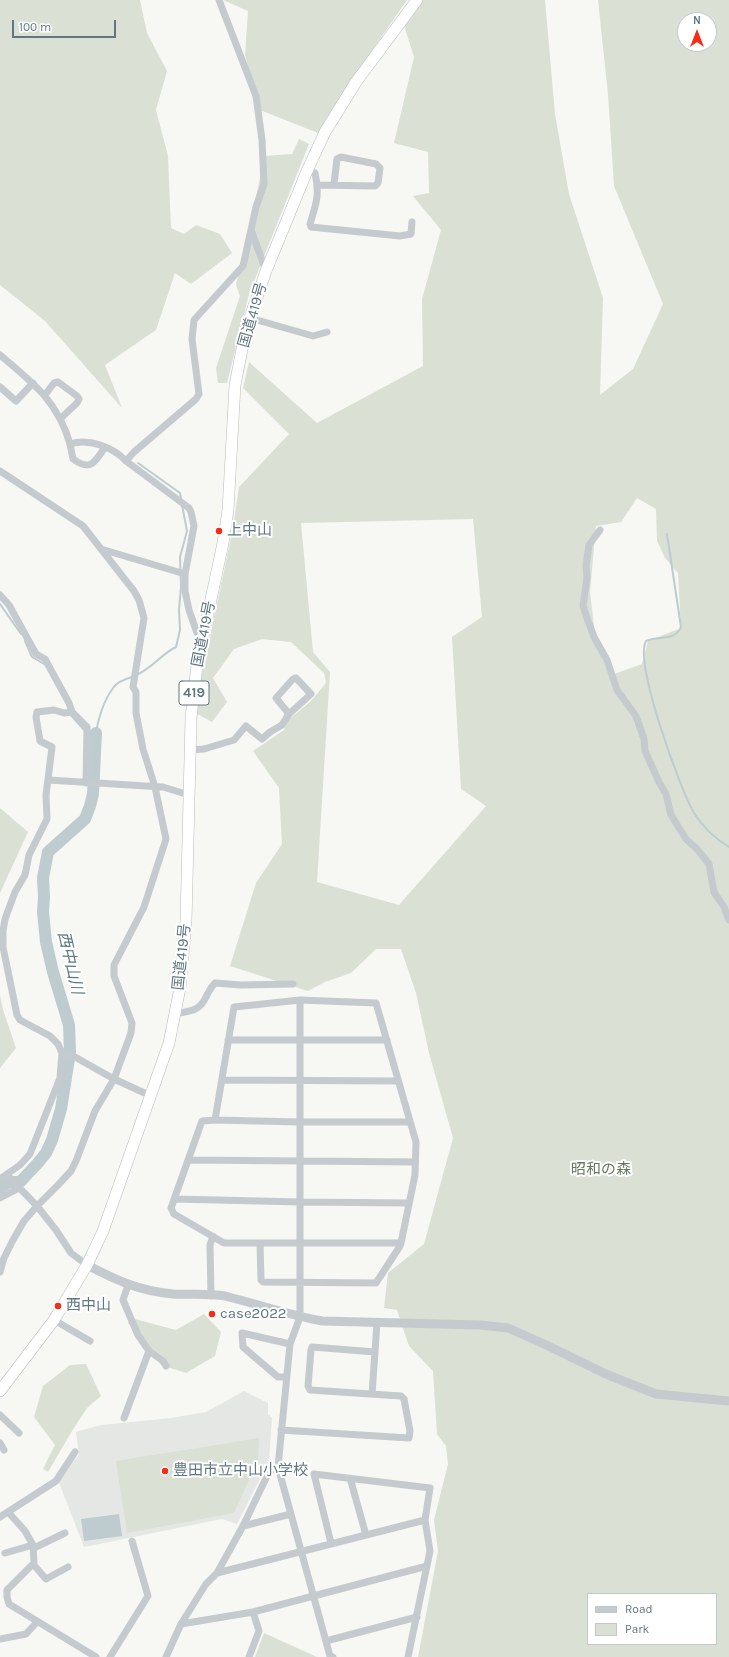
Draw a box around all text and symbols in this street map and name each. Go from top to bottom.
scale bar [14,12,118,38]
north arrow [677,12,717,52]
text: N [693,14,701,27]
text: 100 m [19,20,51,34]
street label: 国道419号 [235,280,271,350]
place label: 上中山 [227,522,272,540]
marker: 上中山 [214,526,224,536]
street label: 国道419号 [189,599,219,669]
road number: 419 [179,681,209,705]
street label: 国道419号 [170,923,194,991]
water label: 西中山川 [53,930,87,996]
park label: 昭和の森 [571,1161,631,1179]
place label: 西中山 [66,1297,111,1315]
marker: 西中山 [53,1301,63,1311]
place label: case2022 [220,1305,287,1323]
marker: case2022 [207,1309,217,1319]
place label: 豊田市立中山小学校 [173,1462,308,1480]
marker: 豊田市立中山小学校 [160,1466,170,1476]
legend [587,1593,717,1645]
text: Road [625,1602,653,1616]
text: Park [625,1622,649,1636]

